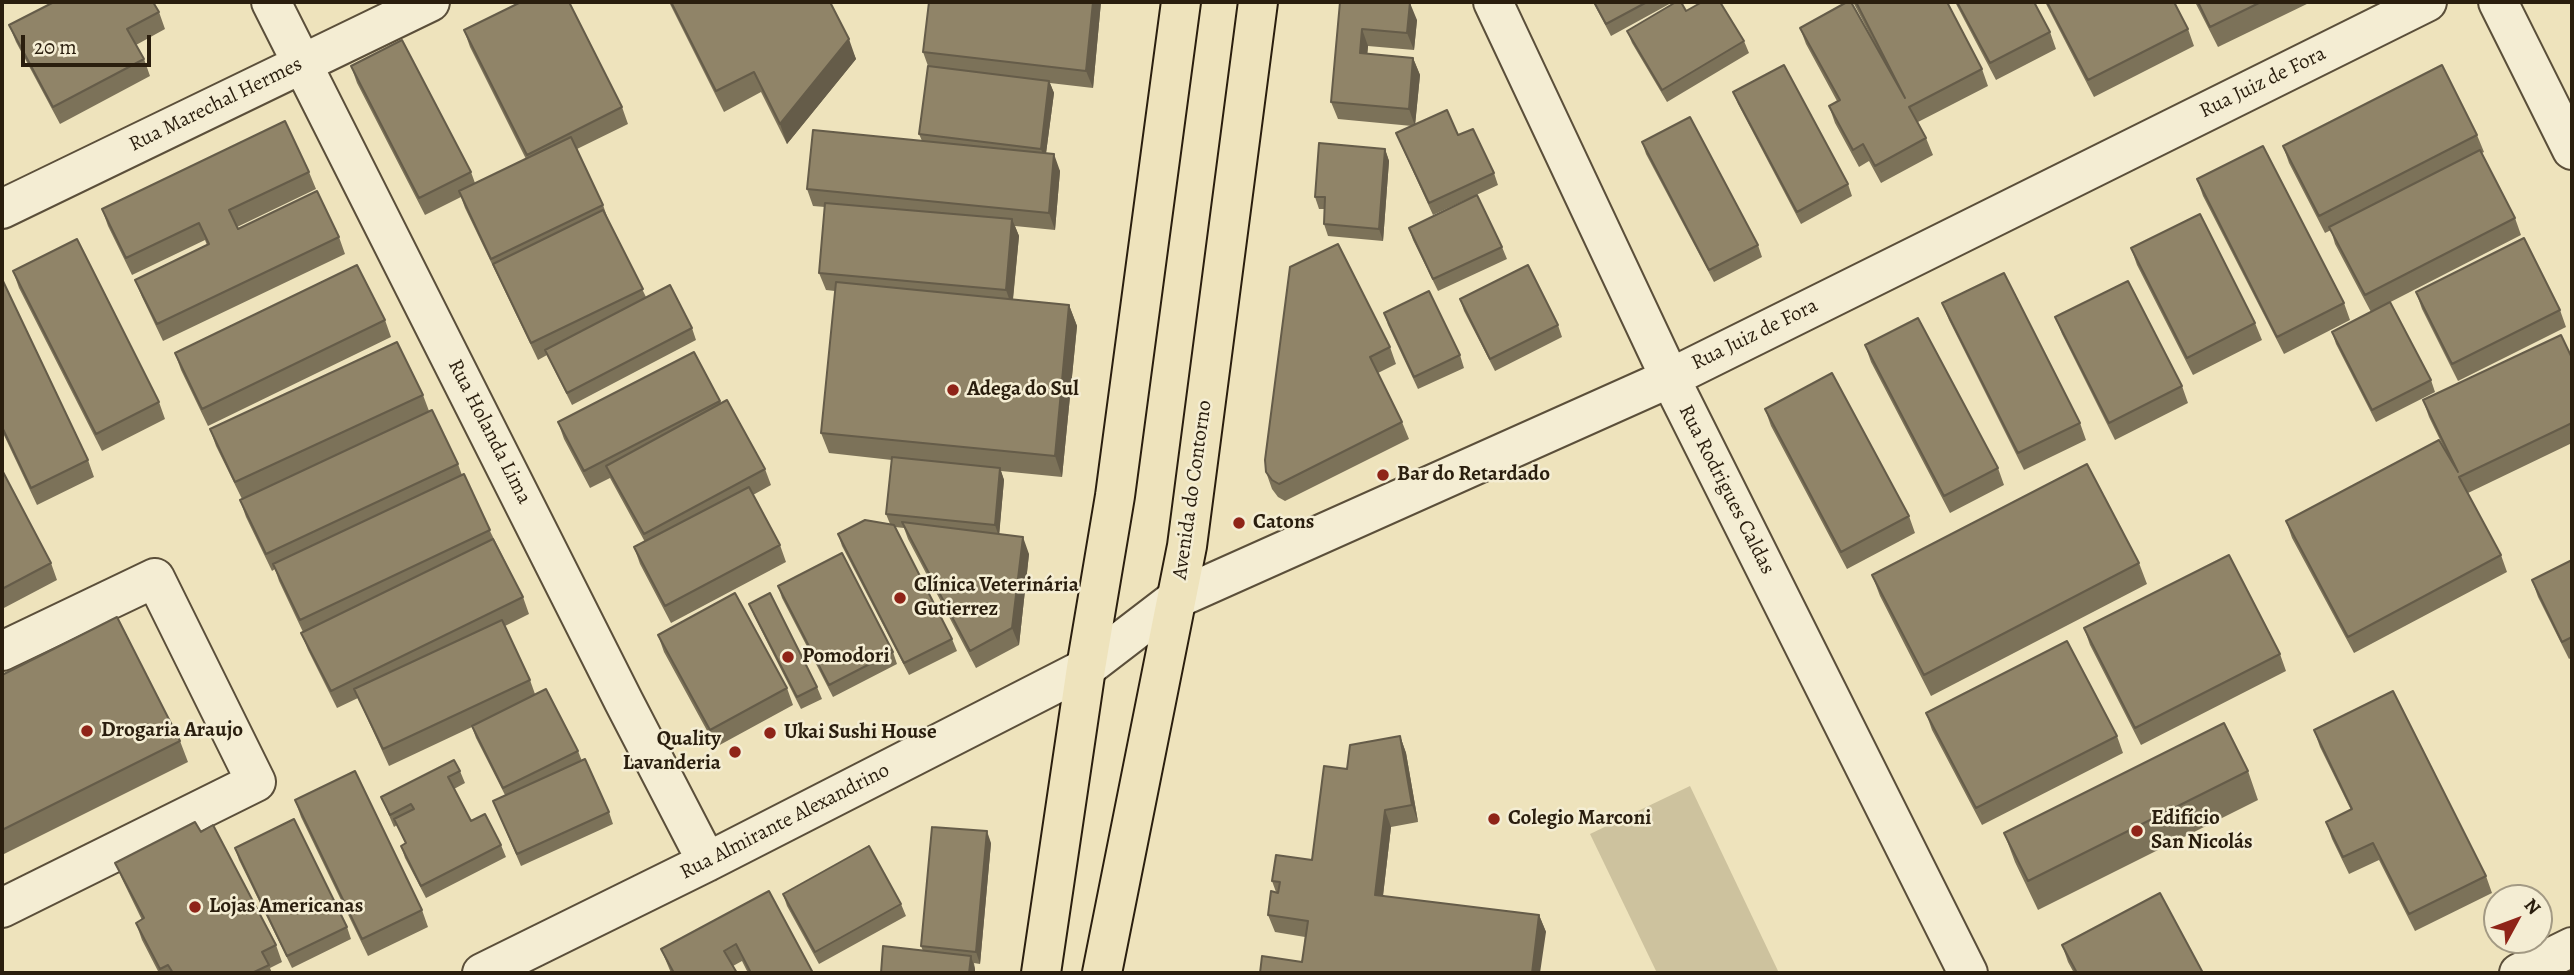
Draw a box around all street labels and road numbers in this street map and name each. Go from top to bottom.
street label: Rua Juiz de Fora [2196,42,2330,124]
street label: Rua Marechal Hermes [125,52,307,158]
street label: Rua Juiz de Fora [1688,294,1822,376]
street label: Rua Holanda Lima [442,356,536,508]
street label: Avenida do Contorno [1168,399,1218,581]
street label: Rua Rodrigues Caldas [1672,401,1780,579]
street label: Rua Almirante Alexandrino [676,758,894,886]

